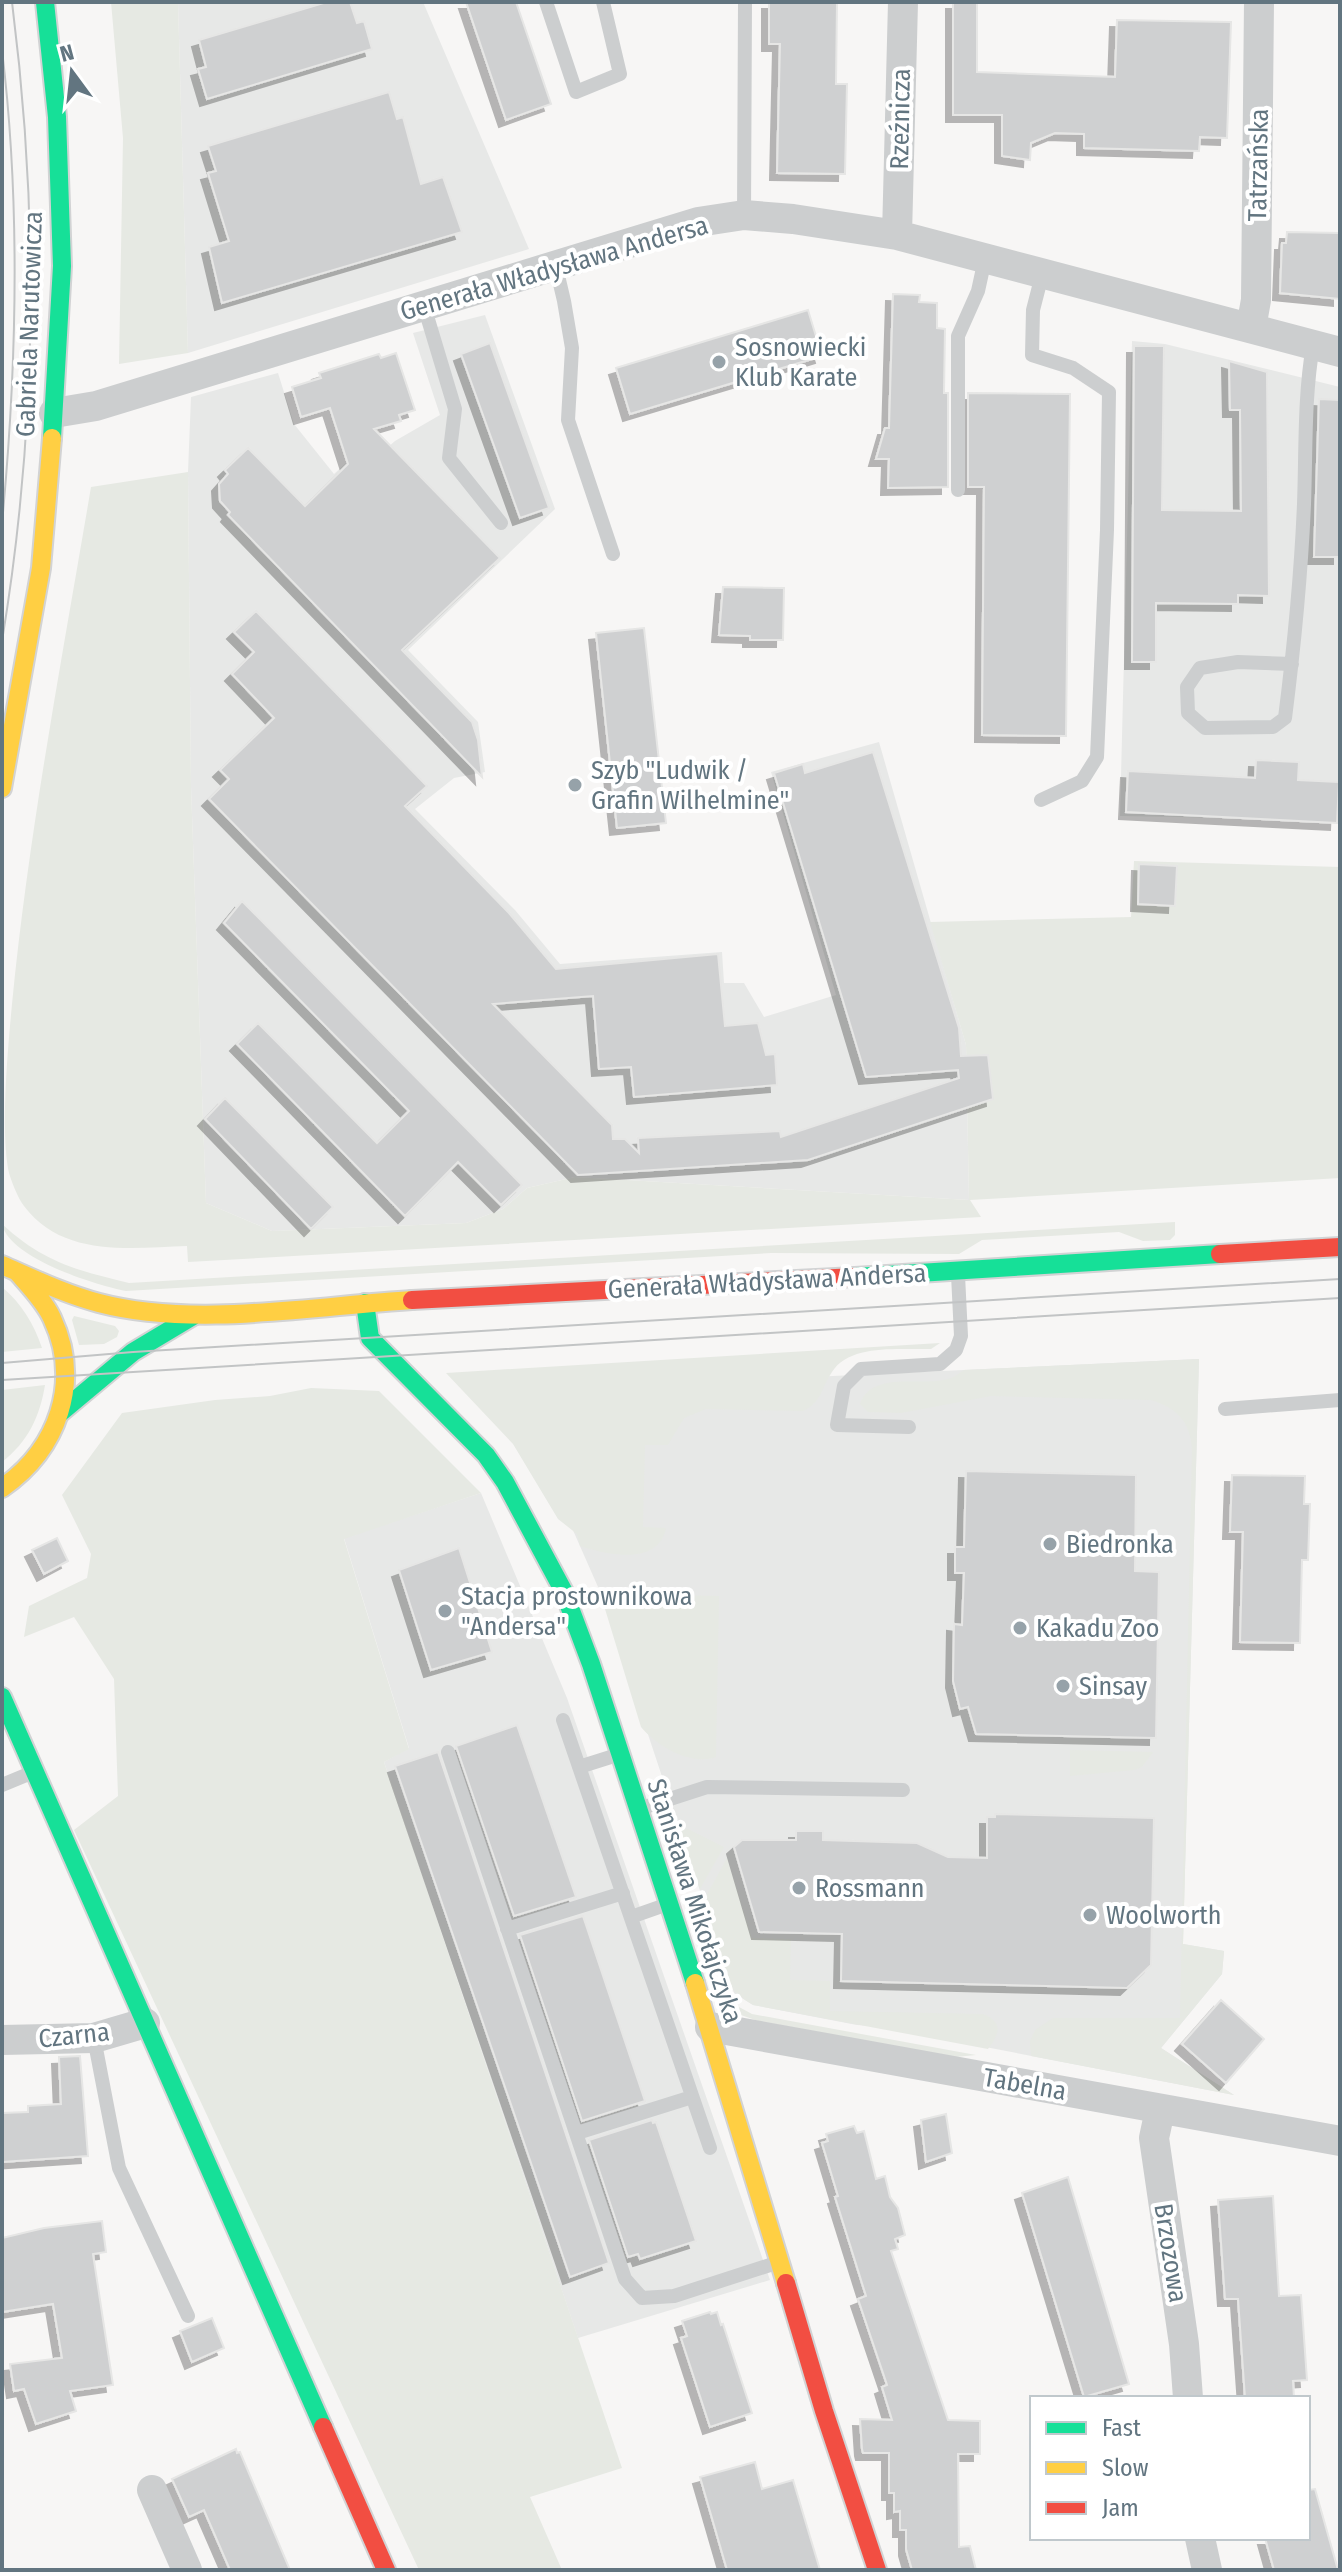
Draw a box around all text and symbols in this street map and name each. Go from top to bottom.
north arrow [32,32,112,112]
text: N [57,38,77,68]
street label: Rzeźnicza [884,68,917,170]
street label: Tatrzańska [1242,108,1275,222]
street label: Generała Władysława Andersa [397,210,712,327]
street label: Gabriela Narutowicza [10,211,49,437]
place label: Sosnowiecki Klub Karate [735,332,866,393]
marker: Sosnowiecki Klub Karate [710,353,728,371]
place label: Szyb "Ludwik / Grafin Wilhelmine" [591,755,789,816]
marker: Szyb "Ludwik / Grafin Wilhelmine" [566,776,584,794]
street label: Generała Władysława Andersa [607,1258,927,1305]
place label: Biedronka [1066,1529,1174,1560]
marker: Biedronka [1041,1535,1059,1553]
place label: Stacja prostownikowa "Andersa" [461,1581,693,1642]
marker: Stacja prostownikowa "Andersa" [436,1602,454,1620]
place label: Kakadu Zoo [1036,1613,1159,1644]
marker: Kakadu Zoo [1011,1619,1029,1637]
place label: Sinsay [1079,1671,1147,1702]
marker: Sinsay [1054,1677,1072,1695]
street label: Stanisława Mikołajczyka [640,1775,749,2027]
place label: Rossmann [815,1873,925,1904]
marker: Rossmann [790,1879,808,1897]
place label: Woolworth [1106,1900,1221,1931]
marker: Woolworth [1081,1906,1099,1924]
street label: Czarna [37,2016,111,2055]
street label: Tabelna [981,2062,1069,2107]
street label: Brzozowa [1147,2201,1194,2305]
legend [1030,2396,1310,2540]
text: Fast [1102,2414,1141,2442]
text: Slow [1102,2454,1149,2482]
text: Jam [1102,2494,1139,2522]

